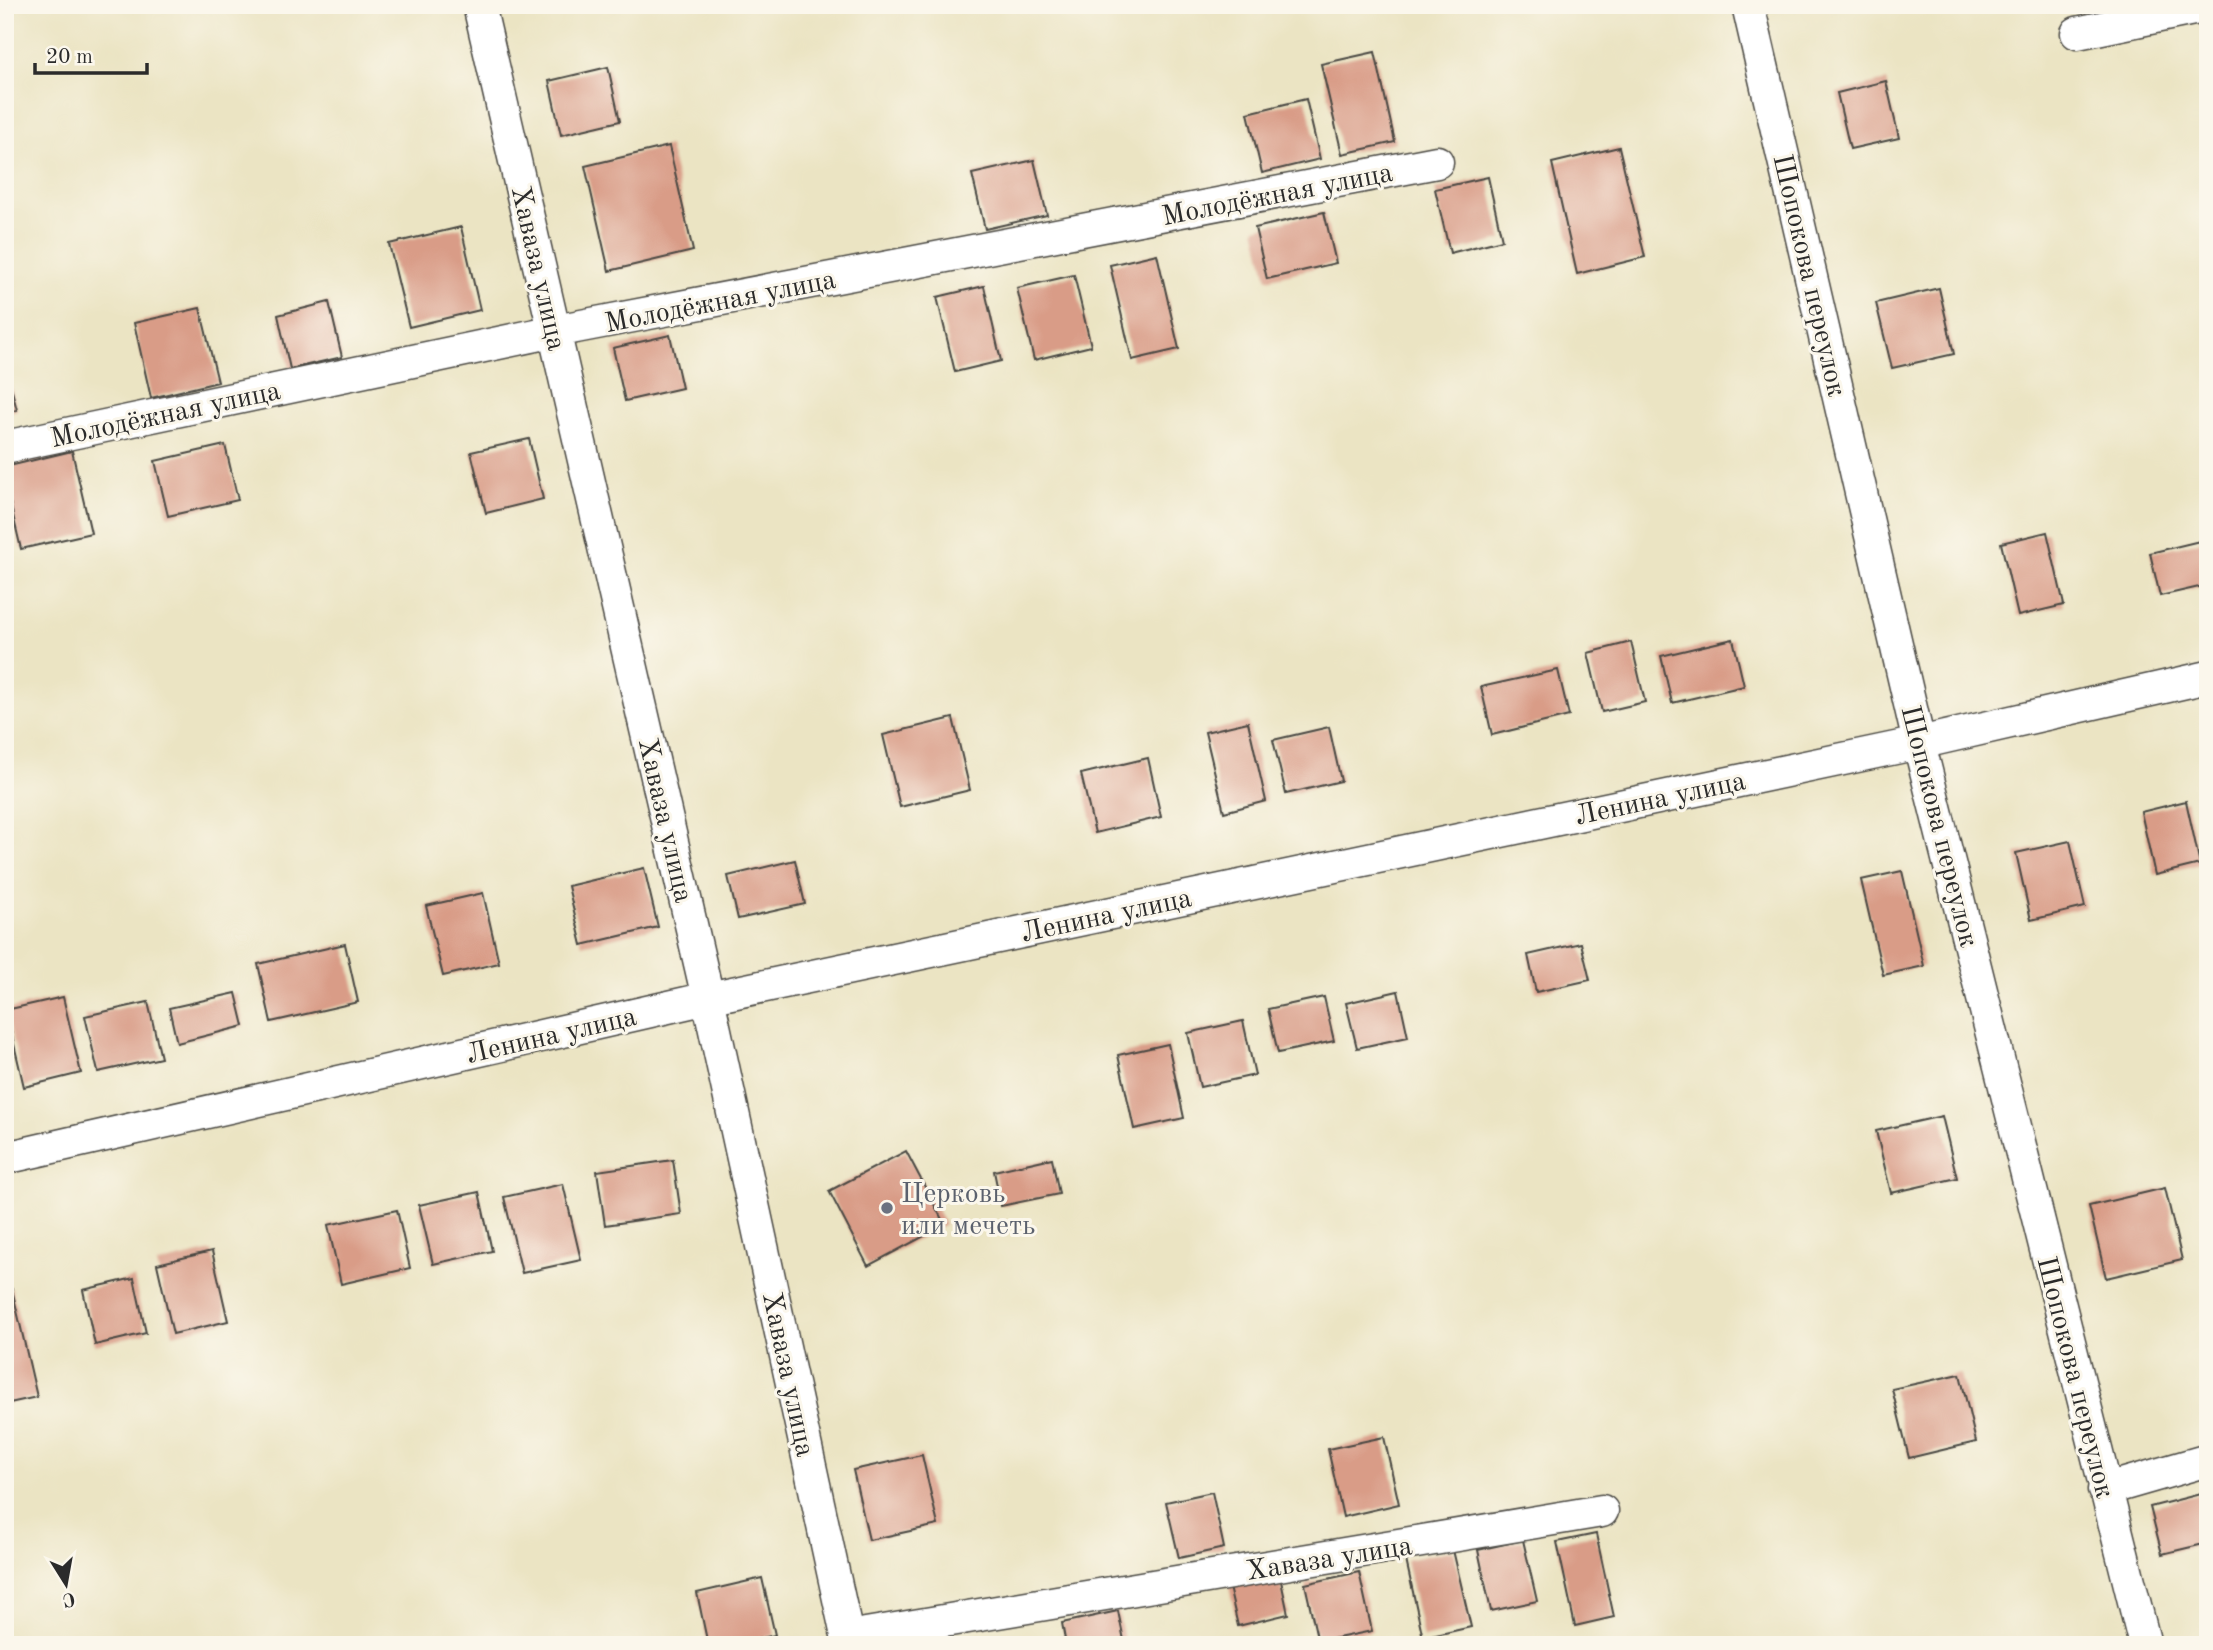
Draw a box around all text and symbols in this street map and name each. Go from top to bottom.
scale bar [35,32,147,76]
text: 20 m [46,47,93,68]
street label: Шопокова переулок [1767,152,1850,400]
street label: Молодёжная улица [1160,160,1395,232]
street label: Хаваза улица [505,184,570,354]
street label: Молодёжная улица [603,267,838,339]
street label: Молодёжная улица [48,378,283,454]
street label: Шопокова переулок [1895,703,1982,950]
street label: Хаваза улица [632,736,697,906]
street label: Ленина улица [1573,768,1749,832]
street label: Ленина улица [1019,885,1195,949]
street label: Ленина улица [464,1004,640,1070]
place label: Церковь или мечеть [901,1181,1035,1241]
marker: Церковь или мечеть [879,1200,895,1216]
street label: Шопокова переулок [2031,1254,2118,1501]
street label: Хаваза улица [756,1290,818,1460]
street label: Хаваза улица [1245,1533,1415,1587]
north arrow [32,1548,102,1618]
text: С [61,1588,77,1609]

